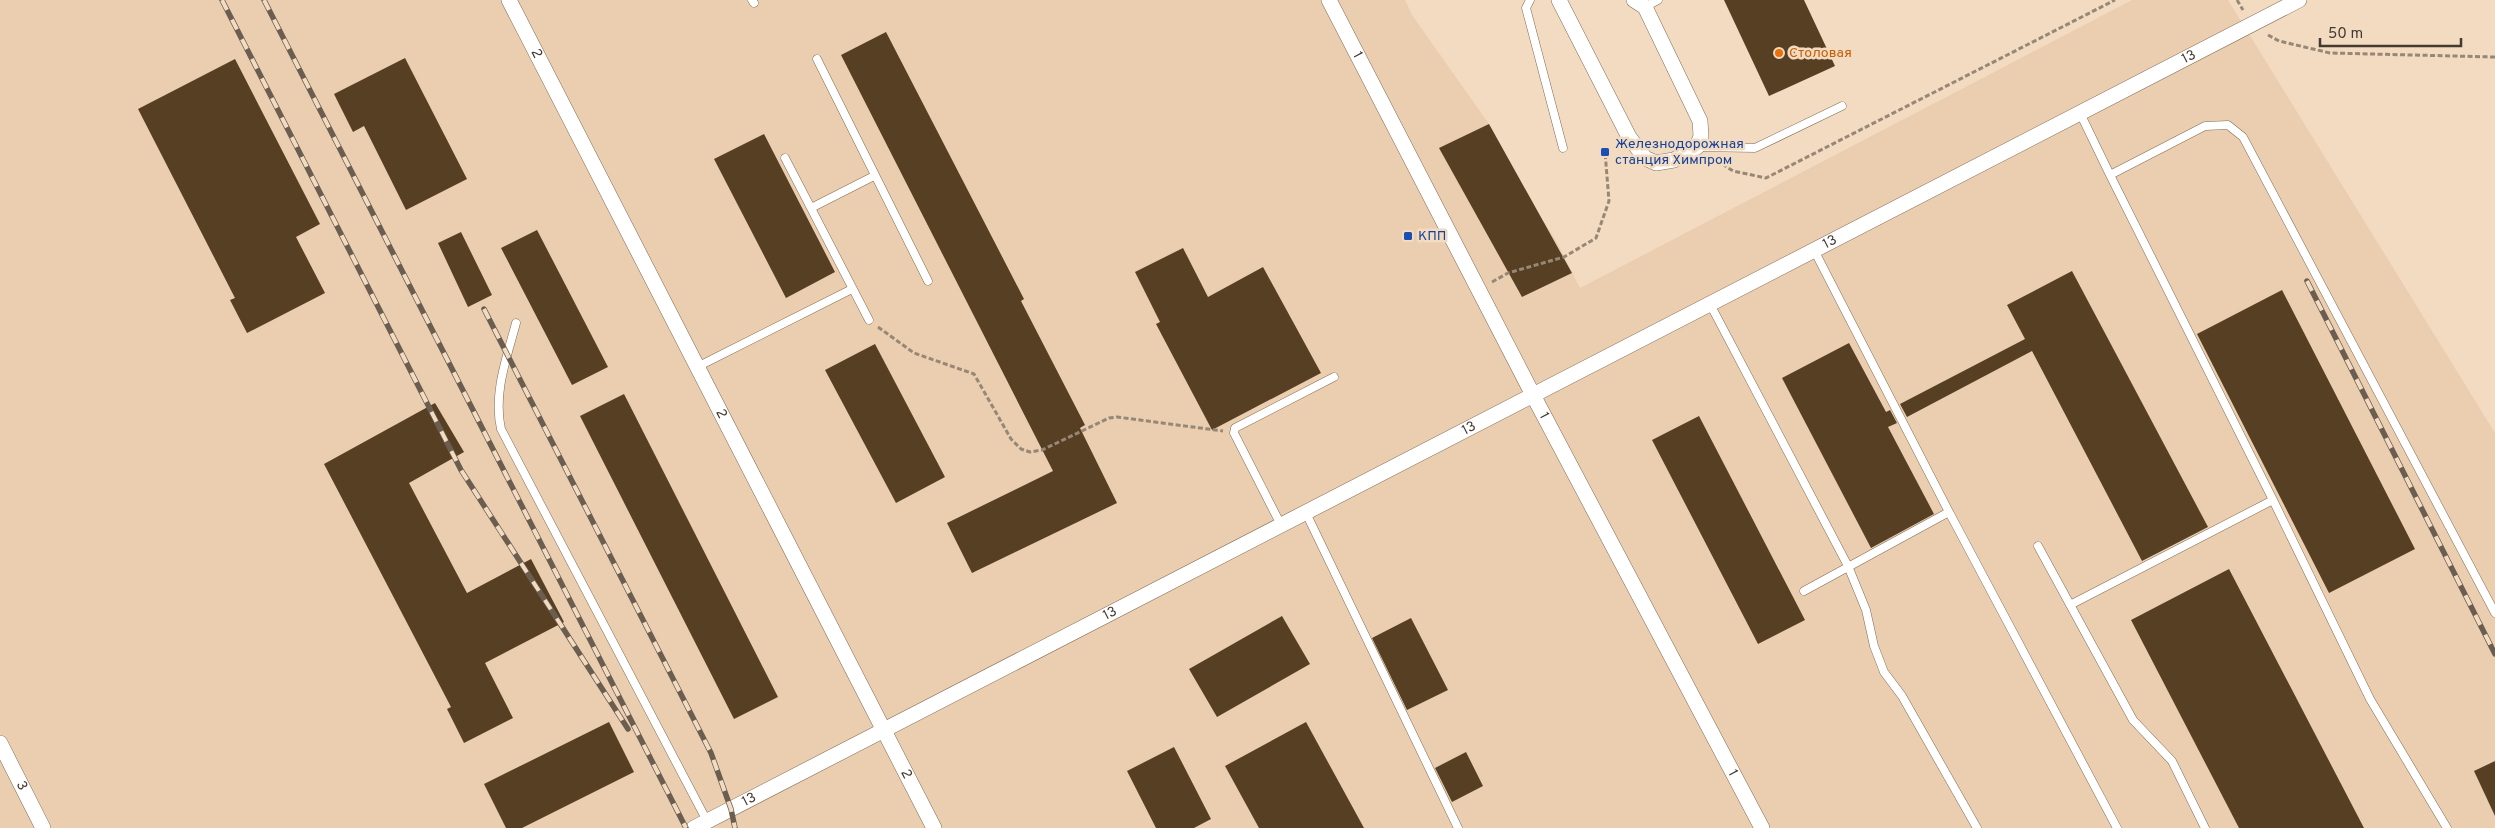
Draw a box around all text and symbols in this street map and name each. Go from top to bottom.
scale bar [2320,15,2461,47]
text: 50 m [2328,25,2363,44]
place label: Столовая [1789,45,1852,62]
street label: 2 [527,46,546,61]
street label: 13 [2179,46,2199,68]
marker: Столовая [1773,47,1785,59]
street label: 1 [1349,49,1366,61]
place label: Железнодорожная станция Химпром [1615,136,1744,169]
marker: Железнодорожная станция Химпром [1599,146,1611,158]
place label: КПП [1418,228,1446,245]
marker: КПП [1402,230,1414,242]
street label: 13 [1820,231,1840,253]
street label: 2 [712,406,731,421]
street label: 1 [1535,409,1553,422]
street label: 13 [1459,418,1479,439]
street label: 13 [1100,603,1120,624]
street label: 2 [897,766,916,782]
street label: 1 [1724,767,1742,779]
street label: 3 [12,778,31,793]
street label: 13 [739,789,759,810]

